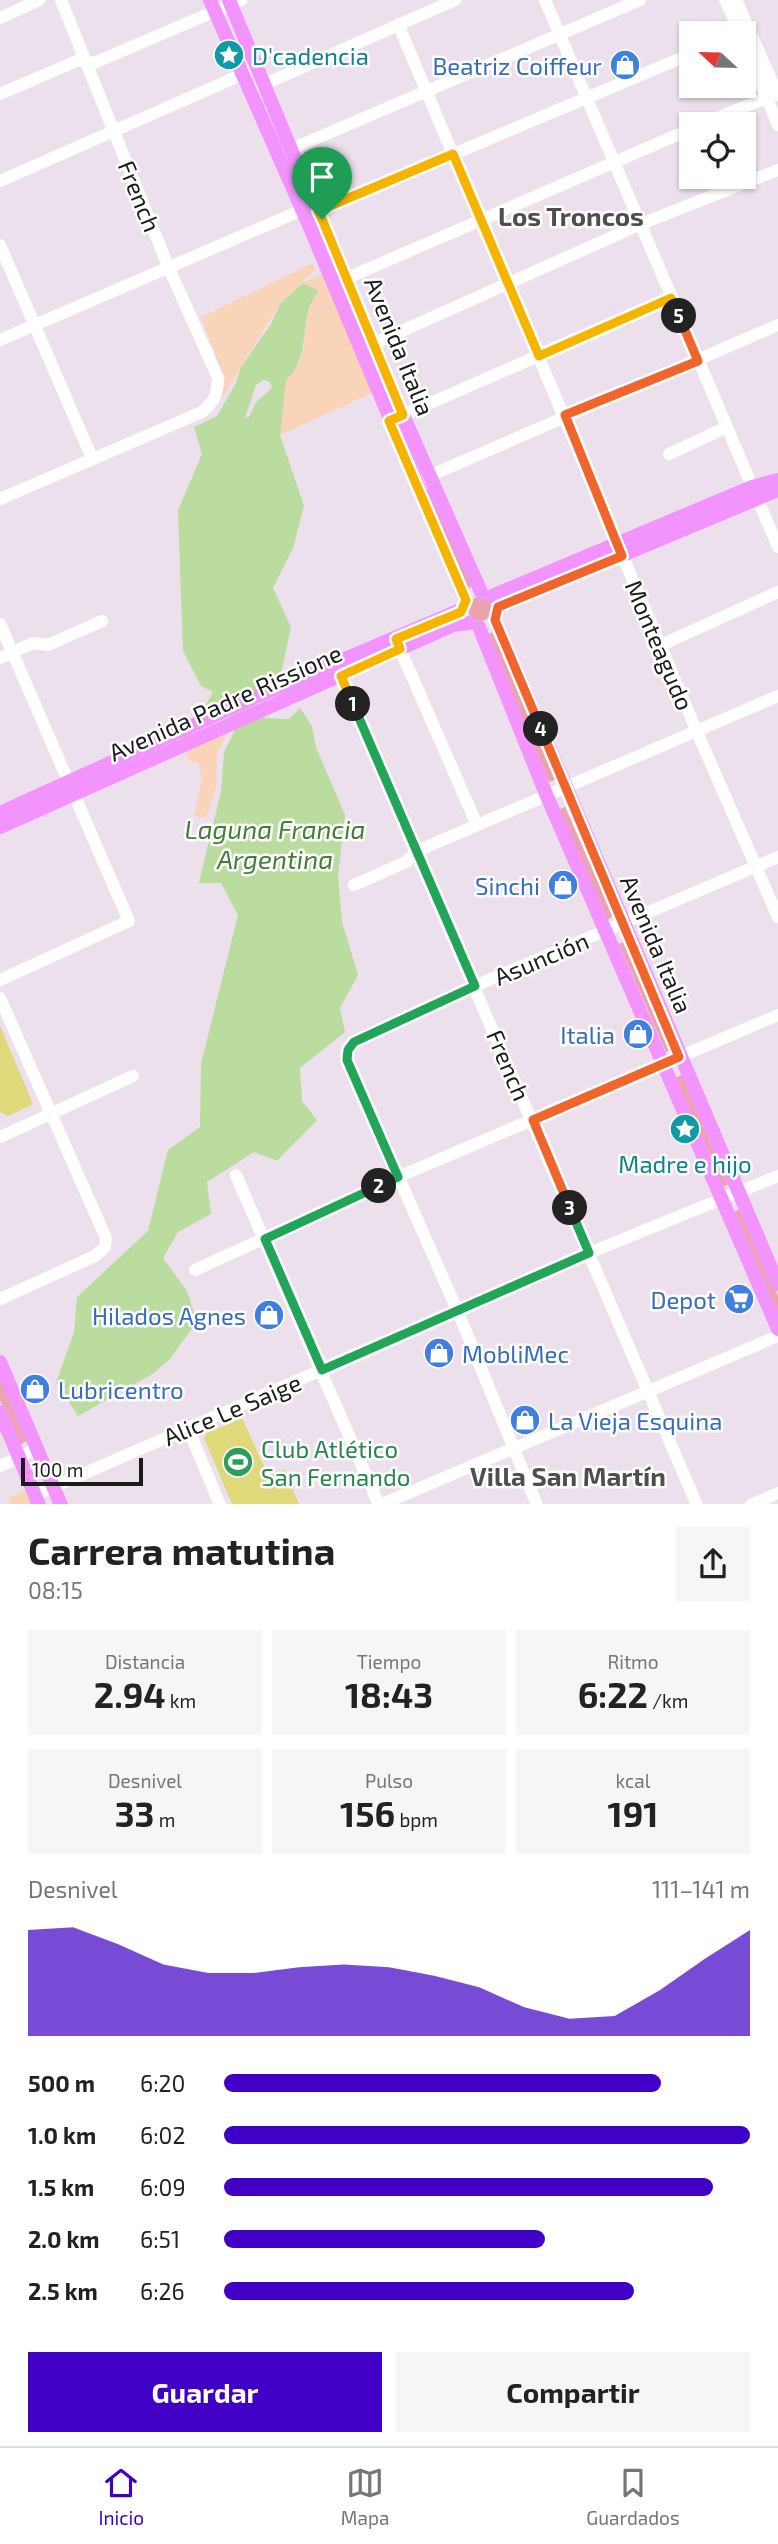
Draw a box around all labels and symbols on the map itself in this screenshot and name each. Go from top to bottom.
north arrow [679,21,756,98]
place icon: D'cadencia [212,38,246,72]
place label: D'cadencia [252,41,369,70]
shop icon: Beatriz Coiffeur [608,48,642,82]
place label: Beatriz Coiffeur [432,51,602,80]
pin [292,147,352,219]
street label: French [113,156,167,236]
district label: Los Troncos [498,200,644,231]
street label: Avenida Italia [359,272,441,420]
pin: 5 [662,298,696,334]
street label: Monteagudo [620,576,700,714]
street label: Avenida Padre Rissione [104,637,346,767]
pin: 1 [336,686,370,722]
pin: 4 [524,712,558,746]
water label: Laguna Francia Argentina [185,813,365,874]
shop icon: Sinchi [546,868,580,902]
place label: Sinchi [475,871,540,900]
street label: Avenida Italia [615,871,699,1017]
street label: Asunción [489,925,593,991]
shop icon: Italia [621,1017,655,1051]
place label: Italia [560,1020,615,1049]
street label: French [481,1025,537,1105]
place icon: Madre e hijo [668,1112,702,1146]
place label: Madre e hijo [618,1149,752,1178]
pin: 2 [362,1168,396,1204]
pin: 3 [552,1190,588,1226]
supermarket icon: Depot [722,1282,756,1316]
place label: Depot [651,1285,716,1314]
shop icon: Hilados Agnes [252,1298,286,1332]
place label: Hilados Agnes [92,1301,246,1330]
shop icon: MobliMec [422,1336,456,1370]
place label: MobliMec [462,1339,569,1368]
street label: Alice Le Saige [159,1367,305,1451]
shop icon: Lubricentro [18,1372,52,1406]
place label: Lubricentro [58,1375,184,1404]
shop icon: La Vieja Esquina [508,1403,542,1437]
place label: La Vieja Esquina [548,1406,722,1435]
place label: Club Atlético San Fernando [261,1434,410,1491]
sports icon: Club Atlético San Fernando [221,1445,255,1479]
scale bar [21,1456,144,1487]
district label: Villa San Martín [470,1460,666,1491]

